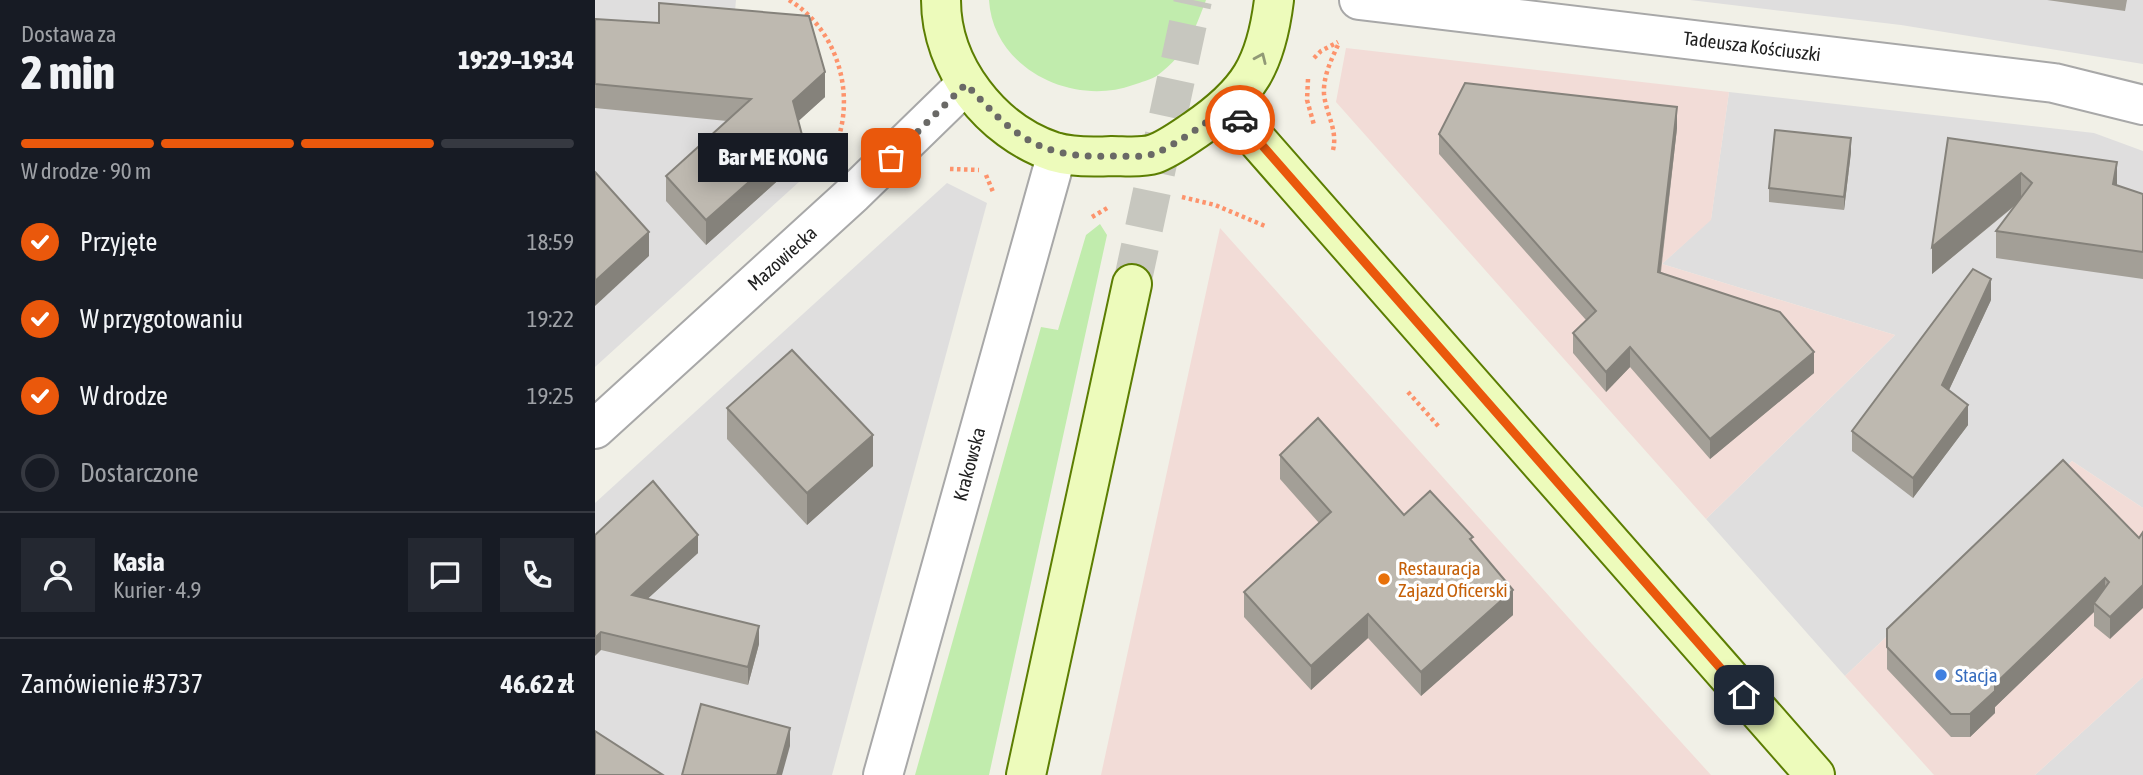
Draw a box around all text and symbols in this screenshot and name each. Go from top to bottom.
text: Dostawa za [21,21,116,47]
street label: Tadeusza Kościuszki [1682,27,1822,65]
text: 19:29–19:34 [458,45,574,75]
text: 2 min [21,46,115,99]
one-way arrow [1253,52,1267,65]
courier [1205,85,1275,155]
icon: car [1221,101,1259,139]
pin [861,128,921,188]
callout: Bar ME KONG [699,134,849,182]
icon: bag [872,139,910,177]
text: Bar ME KONG [718,144,828,170]
text: W drodze · 90 m [21,158,151,184]
street label: Mazowiecka [743,221,821,295]
icon: check [21,223,59,261]
text: Przyjęte [80,227,157,257]
text: 18:59 [527,229,574,255]
icon: check [21,300,59,338]
text: W przygotowaniu [80,304,243,334]
text: 19:22 [527,306,574,332]
icon: check [21,377,59,415]
text: W drodze [80,381,168,411]
text: 19:25 [527,383,574,409]
street label: Krakowska [949,425,989,503]
text: Dostarczone [80,458,199,488]
button: person [21,538,95,612]
button: chat [408,538,482,612]
button: phone [500,538,574,612]
text: Kasia [113,547,165,577]
place label: Restauracja Zajazd Oficerski [1398,557,1508,601]
marker: Restauracja Zajazd Oficerski [1376,571,1392,587]
text: Kurier · 4.9 [113,577,201,603]
place label: Stacja [1955,664,1998,686]
pin [1714,665,1774,725]
marker: Stacja [1933,667,1949,683]
text: Zamówienie #3737 [21,669,203,699]
text: 46.62 zł [501,669,574,699]
icon: home [1725,676,1763,714]

